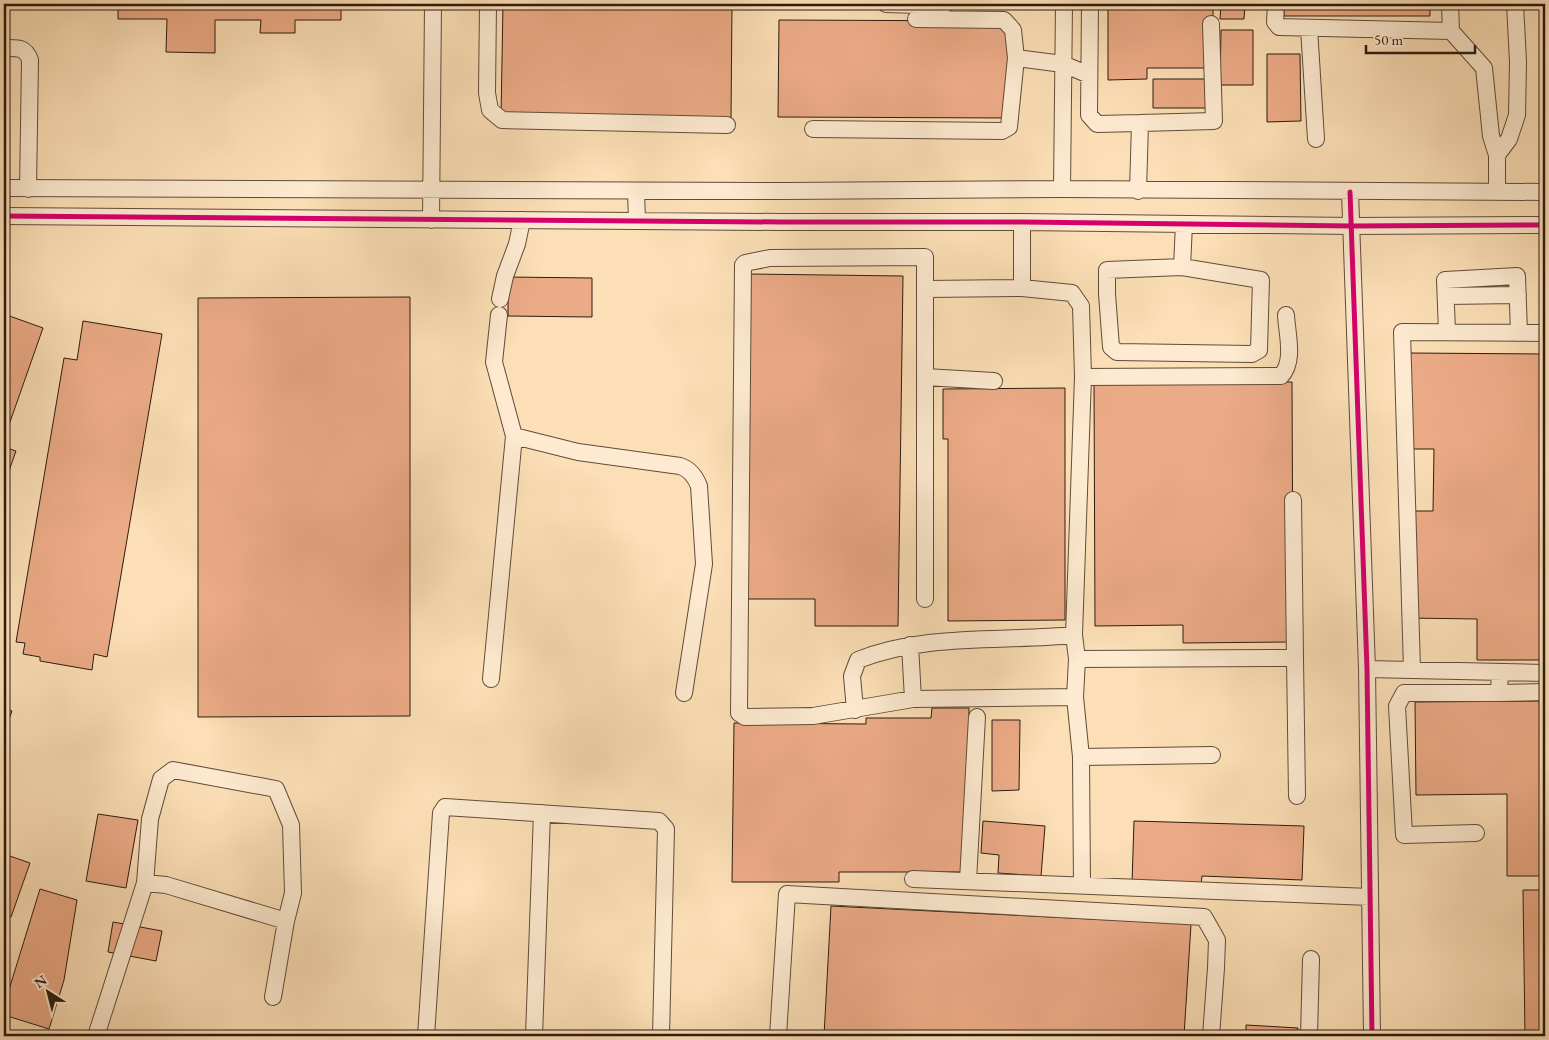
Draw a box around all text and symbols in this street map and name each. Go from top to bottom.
scale bar [1366,22,1475,54]
text: 50 m [1374,30,1403,49]
north arrow [22,968,72,1018]
text: N [30,970,51,992]

